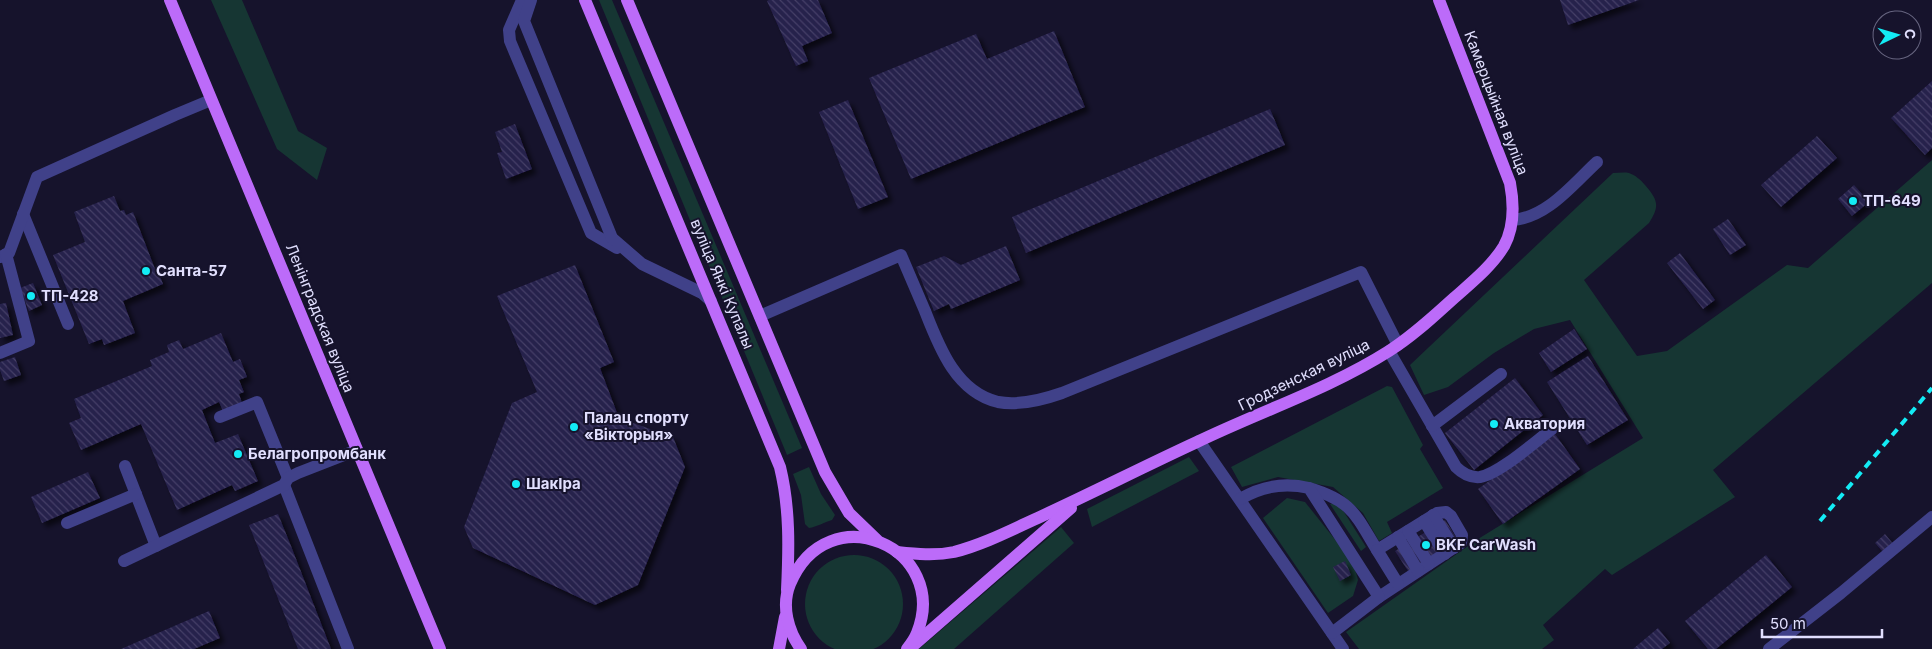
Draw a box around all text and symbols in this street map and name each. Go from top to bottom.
north arrow [1872,10,1922,60]
street label: Камерцыйная вуліца [1460,28,1533,177]
text: С [1902,28,1919,40]
place label: ТП-649 [1863,191,1921,210]
marker: ТП-649 [1847,195,1859,207]
street label: вуліца Янкі Купалы [686,216,758,352]
street label: Ленінградская вуліца [282,241,359,395]
place label: Санта-57 [156,261,227,280]
marker: Санта-57 [140,265,152,277]
place label: ТП-428 [41,286,99,305]
marker: ТП-428 [25,290,37,302]
street label: Гродзенская вуліца [1235,334,1373,415]
place label: Палац спорту «Вікторыя» [584,408,689,444]
place label: Акватория [1504,414,1585,433]
marker: Акватория [1488,418,1500,430]
marker: Палац спорту «Вікторыя» [568,421,580,433]
place label: Белагропромбанк [248,444,386,463]
marker: Белагропромбанк [232,448,244,460]
place label: ШакІра [526,474,581,493]
marker: ШакІра [510,478,522,490]
place label: BKF CarWash [1436,535,1536,554]
marker: BKF CarWash [1420,539,1432,551]
scale bar [1762,606,1882,638]
text: 50 m [1770,614,1806,633]

